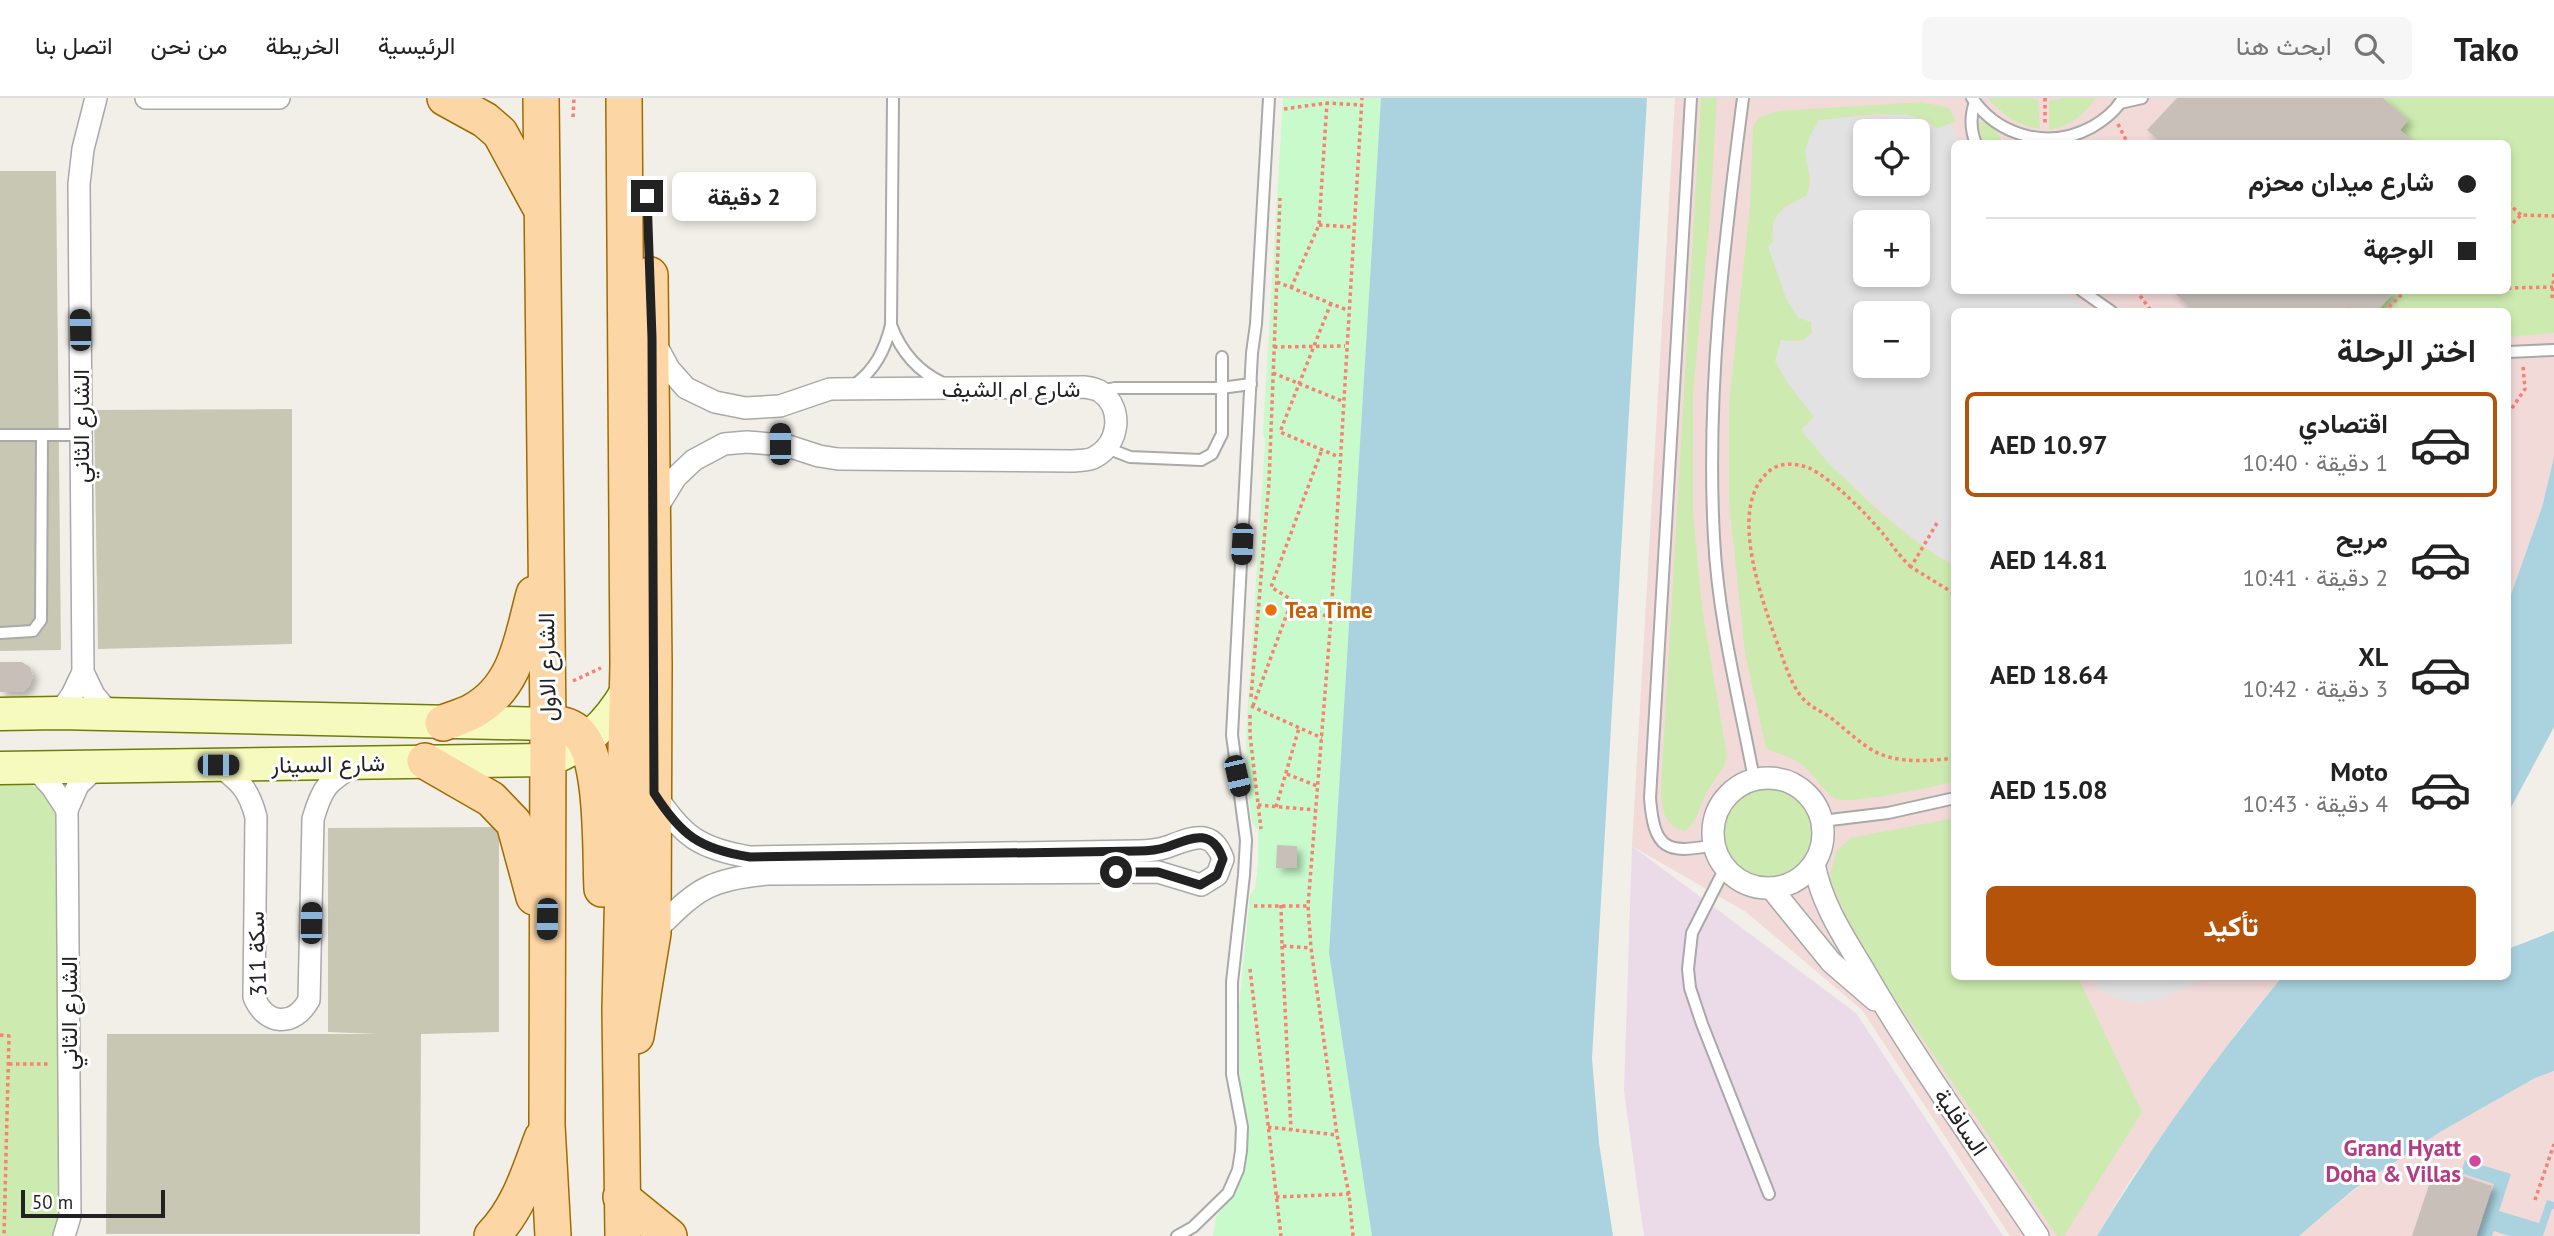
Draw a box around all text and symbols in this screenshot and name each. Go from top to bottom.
search box [1922,17,2412,80]
text: Tako [2454,27,2519,70]
text: ابحث هنا [2236,29,2332,62]
icon: search [2350,29,2388,67]
text: اتصل بنا [35,30,113,61]
text: من نحن [151,30,228,61]
text: الخريطة [266,30,340,61]
text: الرئيسية [378,30,455,61]
map controls [1853,119,1930,378]
button: locate [1853,119,1930,196]
text: شارع ميدان محزم [2248,165,2434,198]
callout: 2 دقيقة [672,172,815,220]
route end [631,180,663,212]
text: 2 دقيقة [707,182,781,211]
button: + [1853,210,1930,287]
text: الوجهة [2363,232,2434,265]
button: − [1853,301,1930,378]
car [70,309,91,351]
text: اختر الرحلة [2337,329,2476,371]
street label: الشارع الثاني [66,369,100,483]
street label: شارع ام الشيف [942,374,1080,405]
text: اقتصادي [2299,407,2388,440]
icon: car [2409,413,2472,476]
car [770,423,791,465]
text: AED 10.97 [1990,428,2108,461]
text: 1 دقيقة · 10:40 [2242,448,2388,477]
car [1231,522,1254,566]
text: مريح [2336,522,2388,555]
icon: car [2409,528,2472,591]
text: AED 14.81 [1990,543,2108,576]
text: 2 دقيقة · 10:41 [2242,563,2388,592]
place label: Tea Time [1285,595,1373,624]
marker: Tea Time [1263,602,1279,618]
street label: الشارع الاول [531,612,564,722]
text: XL [2358,640,2388,673]
icon: car [2409,643,2472,706]
text: AED 18.64 [1990,658,2108,691]
text: 3 دقيقة · 10:42 [2242,674,2388,703]
street label: شارع السينار [270,748,385,781]
car [1223,753,1252,799]
car [198,755,240,776]
text: Moto [2330,755,2388,788]
icon: car [2409,758,2472,821]
text: AED 15.08 [1990,773,2108,806]
text: 4 دقيقة · 10:43 [2242,789,2388,818]
route start [1100,856,1132,888]
button: تأكيد [1986,886,2476,966]
car [537,898,558,940]
car [301,902,322,944]
street label: سكة 311 [241,911,272,997]
street label: الشارع الثاني [54,956,88,1070]
street label: السافلية [1928,1082,1995,1161]
place label: Grand Hyatt Doha & Villas [2325,1133,2461,1188]
marker: Grand Hyatt Doha & Villas [2467,1153,2483,1169]
scale bar [21,1187,164,1219]
text: 50 m [32,1190,73,1214]

